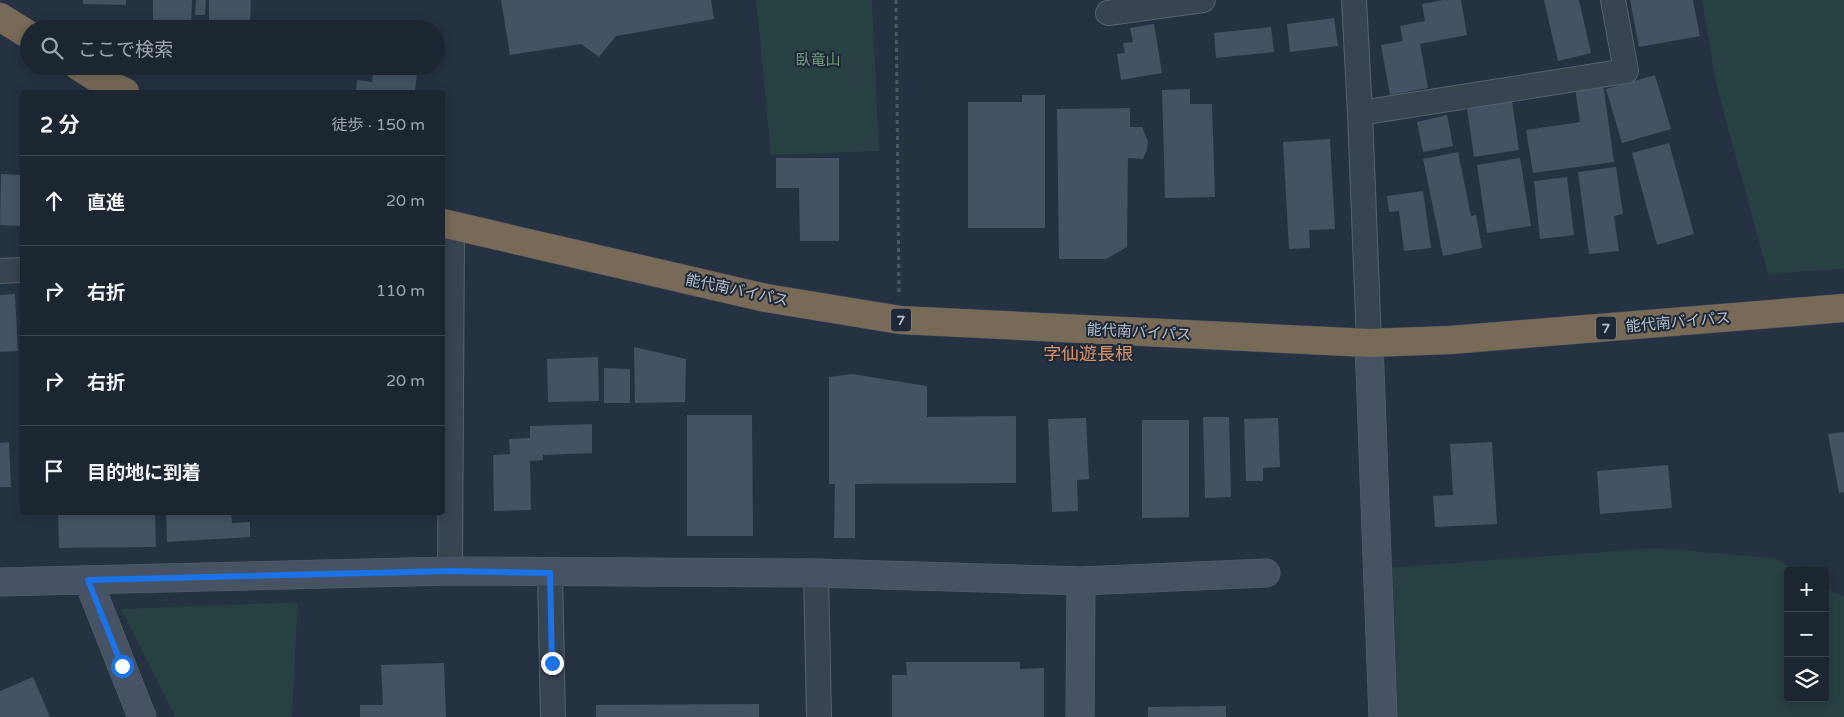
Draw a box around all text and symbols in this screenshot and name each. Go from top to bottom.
search box [20,20,445,75]
icon: search [38,34,66,62]
text: ここで検索 [78,39,173,61]
park label: 臥竜山 [795,51,841,69]
text: 2 分 [40,113,80,138]
text: 徒歩 · 150 m [332,115,425,135]
icon: ahead [40,187,68,215]
text: 20 m [386,191,425,211]
text: 直進 [87,192,125,214]
street label: 能代南バイパス [684,270,790,310]
icon: right [40,277,68,305]
text: 110 m [376,281,425,301]
text: 右折 [87,282,125,304]
road number: 7 [891,308,911,332]
street label: 能代南バイパス [1625,308,1731,336]
road number: 7 [1596,316,1616,339]
street label: 能代南バイパス [1086,320,1192,344]
district label: 字仙遊長根 [1043,343,1133,365]
icon: right [40,367,68,395]
text: 20 m [386,371,425,391]
text: 右折 [87,372,125,394]
icon: arrive [40,457,68,485]
text: 目的地に到着 [87,462,201,484]
map controls [1784,567,1829,702]
button: + [1784,567,1829,612]
button: − [1784,612,1829,657]
route end [541,652,564,675]
route start [111,655,134,678]
button: layers [1784,657,1829,702]

